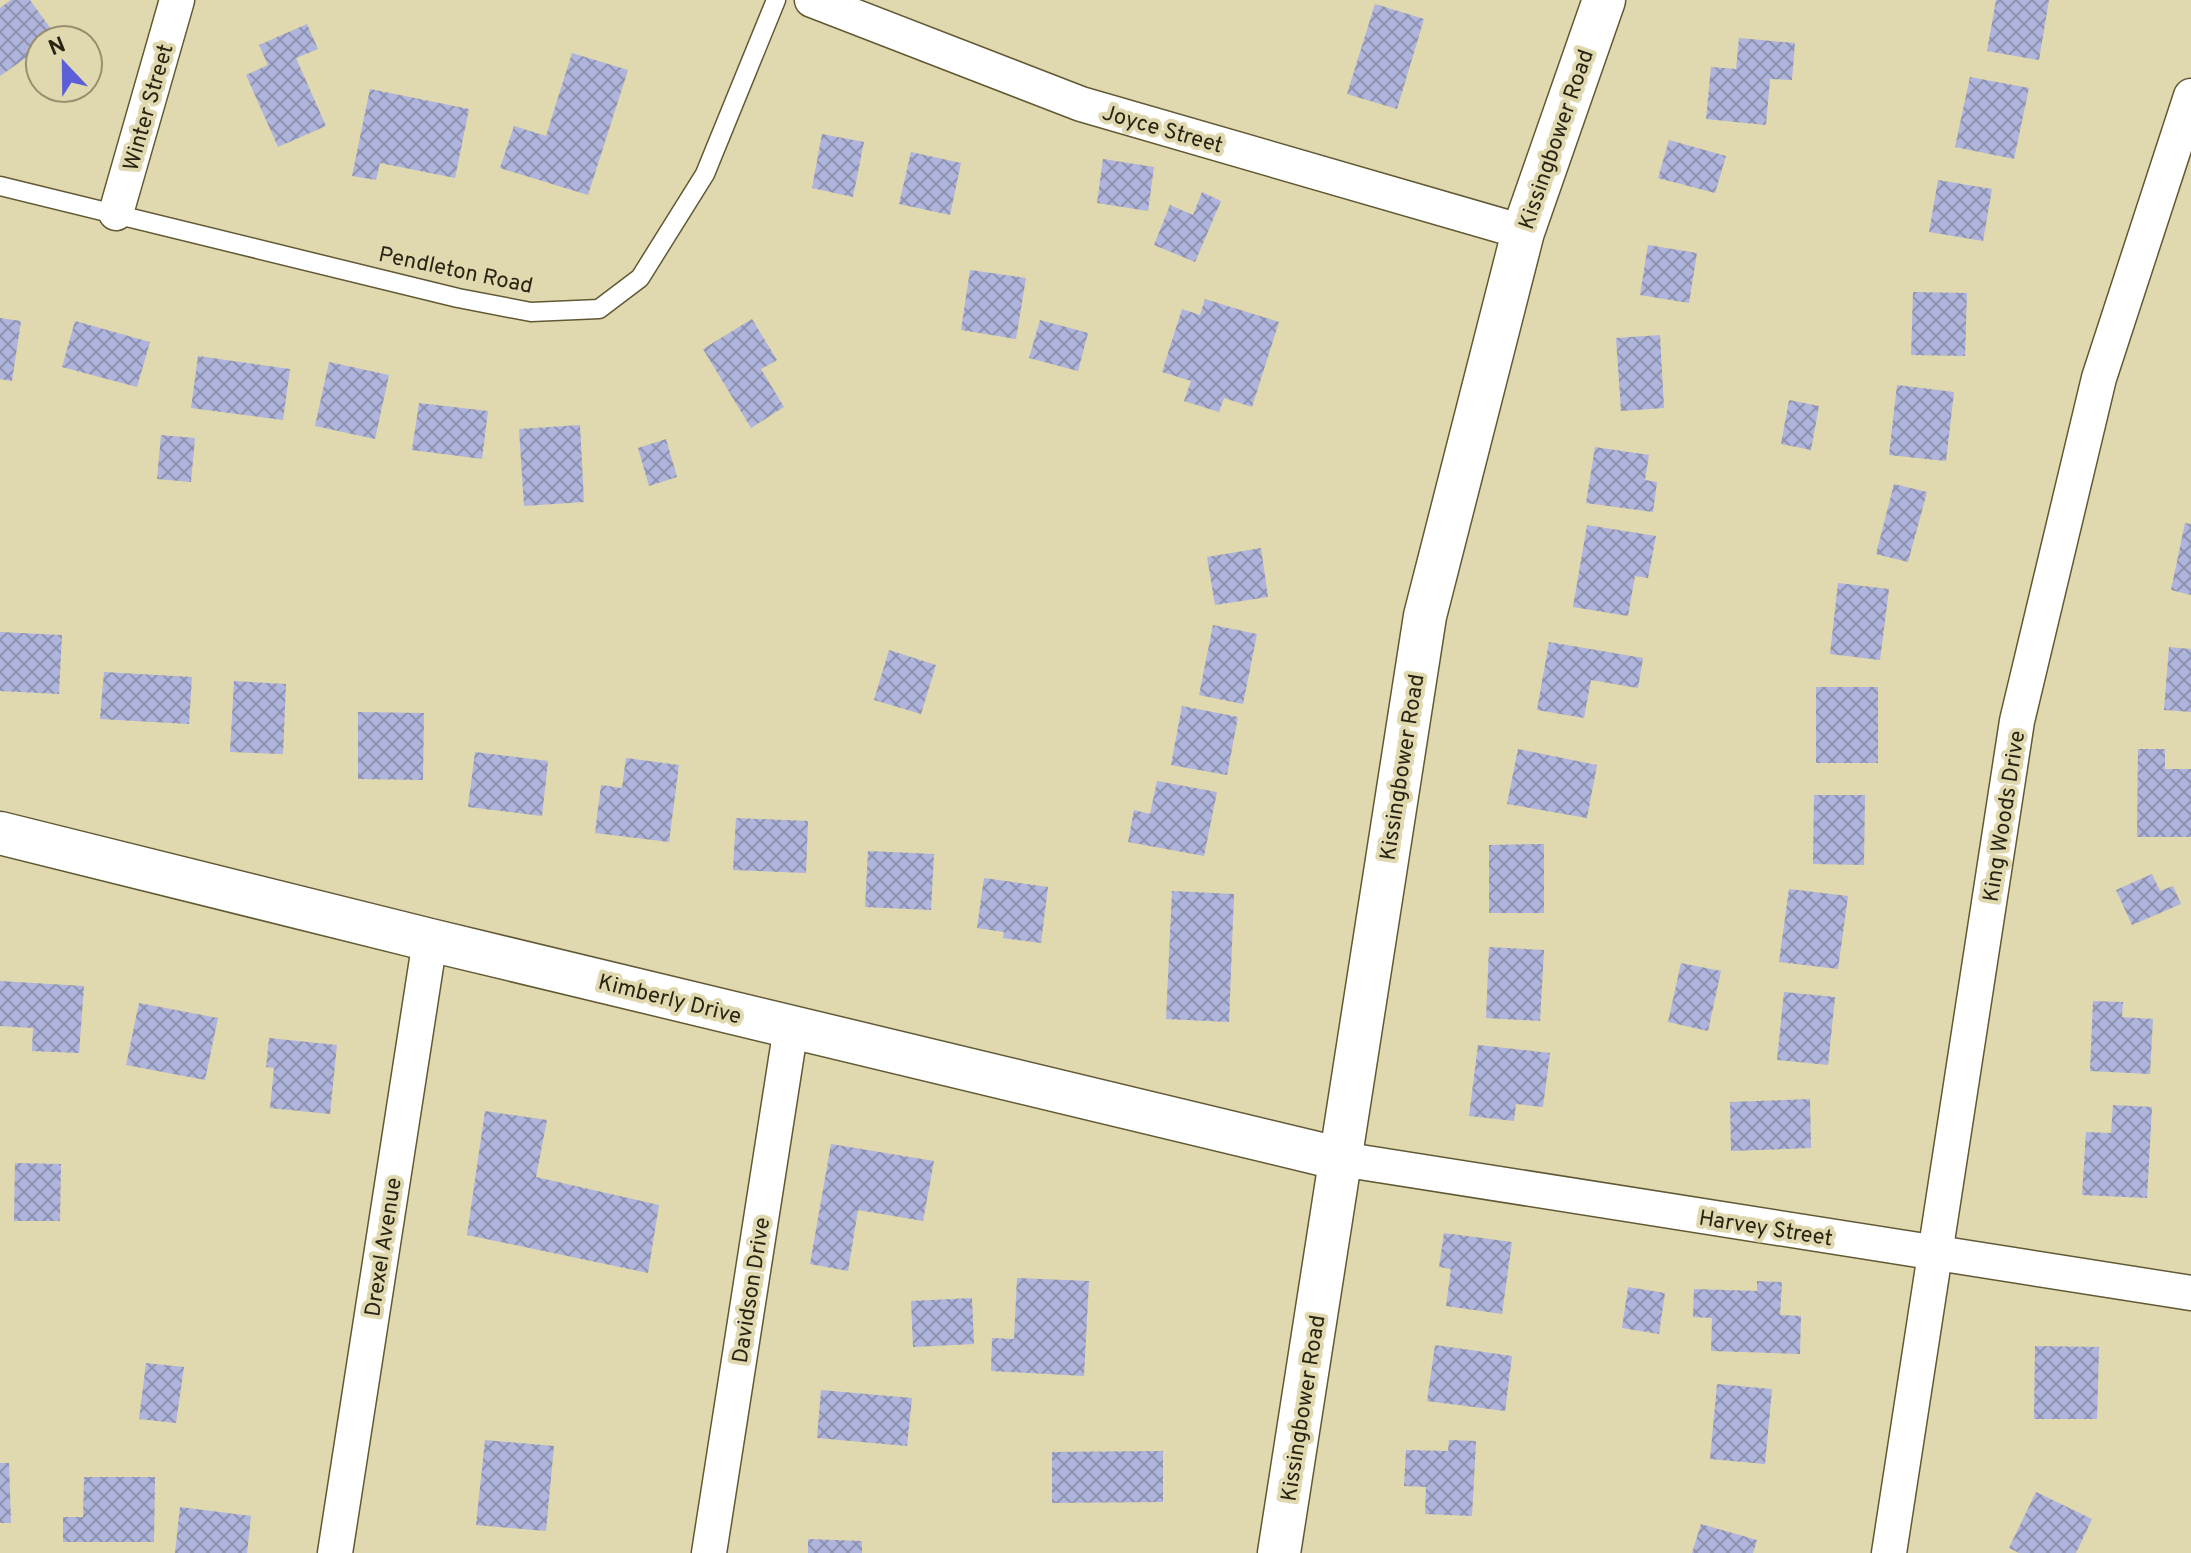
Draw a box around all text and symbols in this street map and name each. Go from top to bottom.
north arrow [24,24,104,104]
text: N [45,32,70,63]
street label: Winter Street [118,41,180,174]
street label: Kissingbower Road [1514,46,1601,233]
street label: Joyce Street [1099,100,1226,161]
street label: Pendleton Road [376,242,535,301]
street label: Kissingbower Road [1375,672,1432,863]
street label: King Woods Drive [1979,729,2032,904]
street label: Kimberly Drive [595,970,744,1031]
street label: Drexel Avenue [360,1176,409,1319]
street label: Harvey Street [1697,1206,1835,1253]
street label: Davidson Drive [728,1216,777,1365]
street label: Kissingbower Road [1276,1313,1333,1504]

